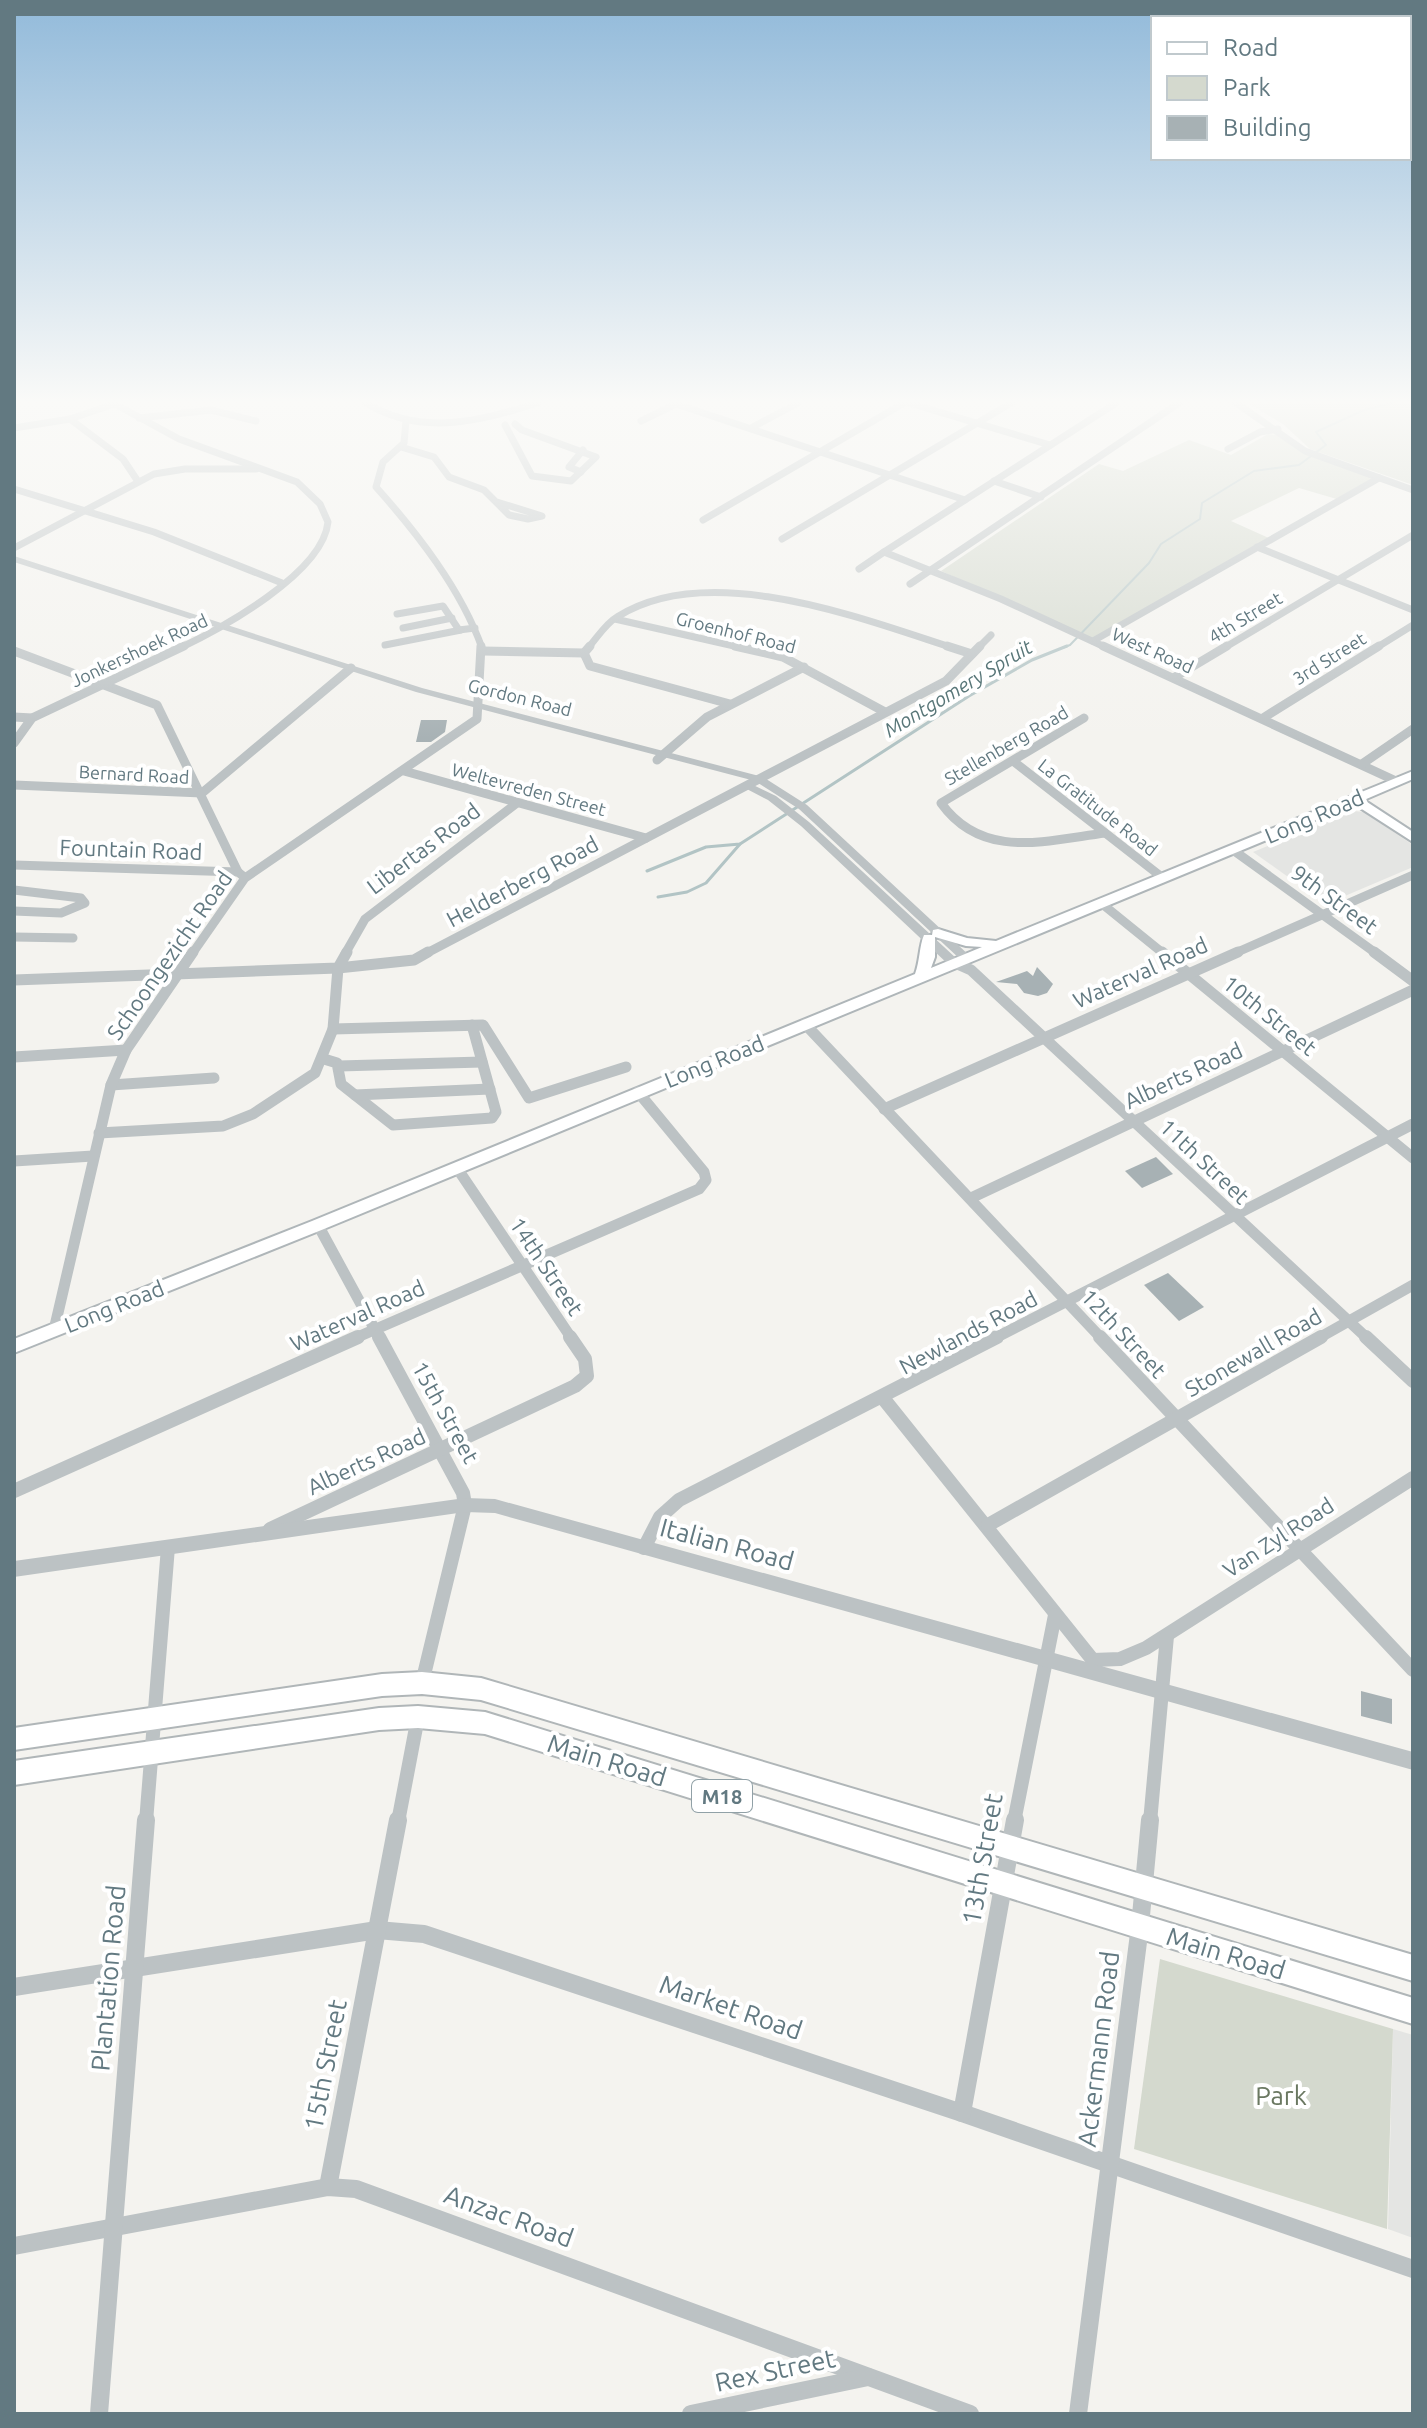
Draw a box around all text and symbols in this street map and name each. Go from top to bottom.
legend [1151,16,1411,160]
text: Road [1223,34,1278,61]
text: Park [1223,74,1271,101]
text: Building [1223,114,1311,141]
street label: 4th Street [1205,587,1285,647]
street label: Groenhof Road [674,607,798,657]
street label: Jonkershoek Road [67,610,211,690]
street label: West Road [1109,623,1197,677]
street label: 3rd Street [1289,628,1369,688]
water label: Montgomery Spruit [880,635,1036,741]
street label: Gordon Road [466,674,574,720]
street label: Stellenberg Road [941,702,1071,788]
street label: La Gratitude Road [1035,754,1161,860]
street label: Weltevreden Street [450,759,608,819]
street label: Bernard Road [78,761,190,787]
street label: Long Road [1261,784,1367,848]
street label: Libertas Road [362,797,484,899]
street label: Helderberg Road [442,830,602,932]
street label: Fountain Road [59,834,203,864]
street label: 9th Street [1287,859,1383,939]
street label: Schoongezicht Road [101,866,237,1044]
street label: Waterval Road [1069,931,1211,1013]
street label: 10th Street [1218,970,1322,1060]
street label: Long Road [661,1030,767,1092]
street label: Alberts Road [1120,1037,1246,1113]
street label: 11th Street [1155,1113,1255,1209]
street label: 14th Street [505,1212,589,1320]
street label: Waterval Road [286,1274,428,1356]
street label: Long Road [61,1275,167,1337]
street label: 12th Street [1076,1283,1172,1383]
street label: Newlands Road [895,1285,1041,1379]
street label: Stonewall Road [1180,1303,1326,1401]
street label: 15th Street [408,1357,484,1468]
street label: Alberts Road [303,1423,429,1499]
street label: Van Zyl Road [1218,1492,1338,1582]
street label: Italian Road [657,1512,797,1576]
street label: Main Road [544,1728,670,1792]
road number: M18 [692,1780,752,1812]
street label: 13th Street [956,1791,1008,1927]
street label: Plantation Road [85,1884,131,2072]
street label: Main Road [1163,1921,1289,1985]
street label: Ackermann Road [1072,1949,1124,2149]
street label: Market Road [656,1969,806,2045]
street label: 15th Street [298,1997,352,2133]
park label: Park [1255,2081,1307,2110]
street label: Anzac Road [441,2179,577,2253]
street label: Rex Street [712,2343,838,2397]

